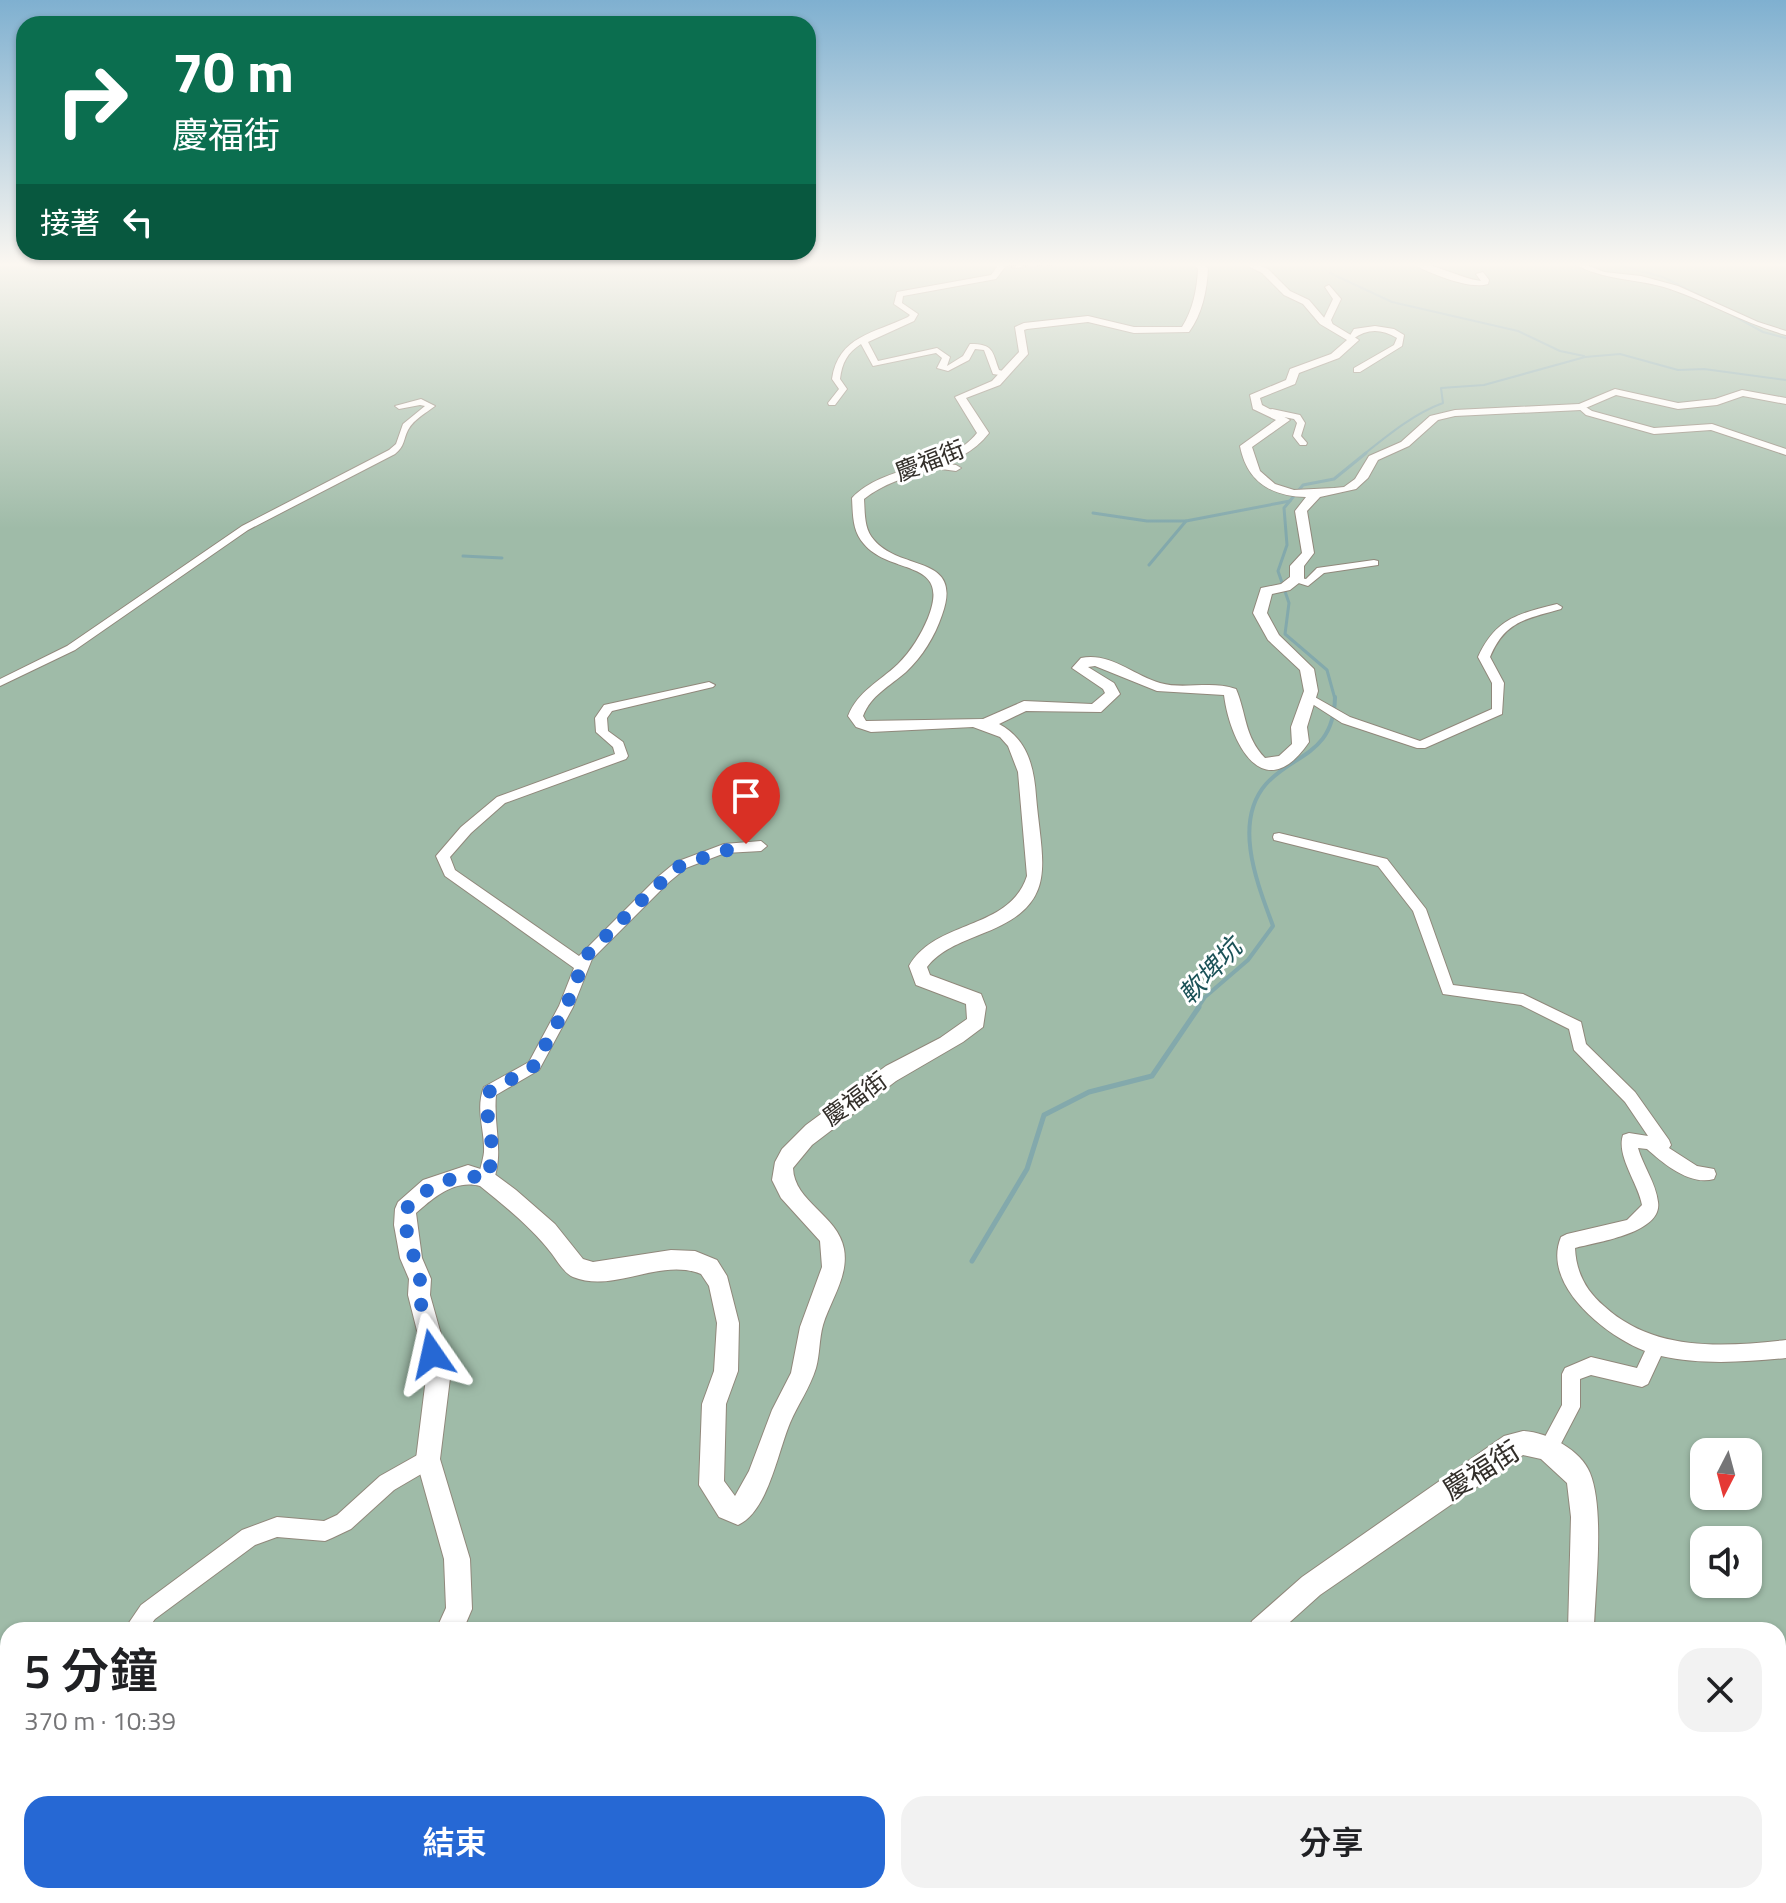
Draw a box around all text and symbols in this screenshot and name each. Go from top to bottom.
text: 70 m [172,29,294,114]
icon: right [40,48,144,152]
text: 慶福街 [172,107,280,162]
text: 接著 [40,200,100,246]
icon: left [116,200,160,244]
street label: 慶福街 [890,430,970,490]
pin [712,762,780,844]
icon: arrive [724,774,768,818]
water label: 軟埤坑 [1169,926,1253,1012]
street label: 慶福街 [815,1062,894,1134]
position arrow [390,1312,474,1396]
street label: 慶福街 [1434,1429,1528,1510]
north arrow [1690,1438,1762,1510]
map controls [1690,1438,1762,1598]
button: sound [1690,1526,1762,1598]
text: 5 分鐘 [24,1634,157,1707]
button: close [1678,1648,1762,1732]
text: 370 m · 10:39 [24,1701,176,1740]
button: 結束 [24,1796,885,1888]
button: 分享 [901,1796,1762,1888]

